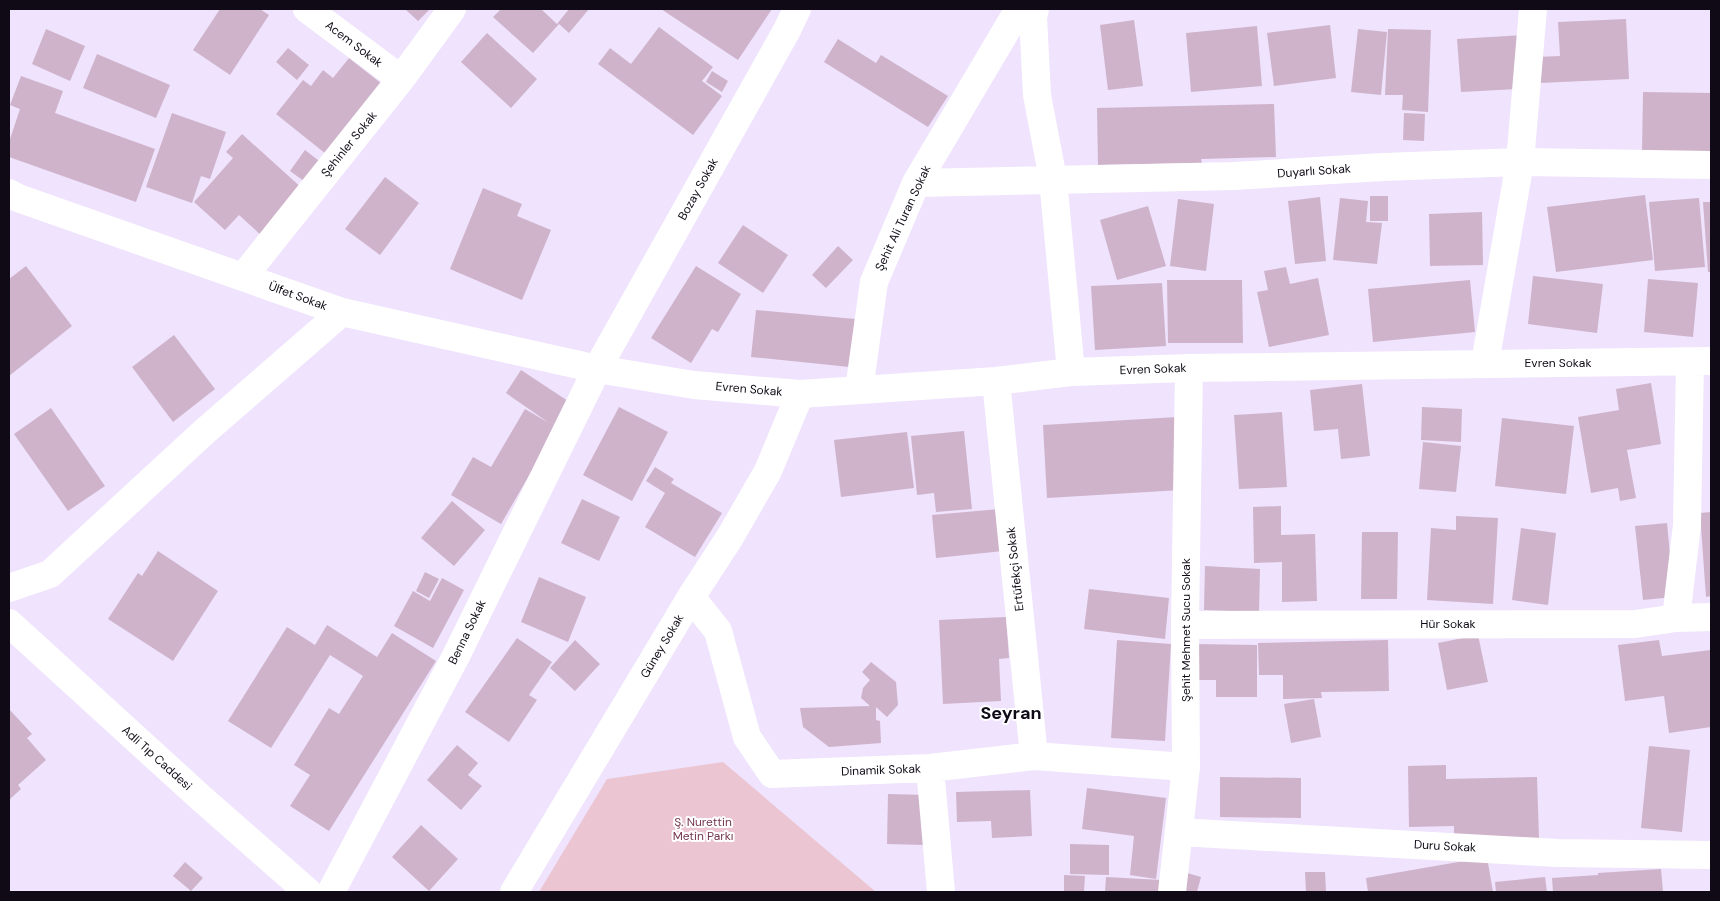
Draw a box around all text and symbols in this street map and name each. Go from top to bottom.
street label: Acem Sokak [322,17,386,71]
street label: Şehinler Sokak [318,108,380,180]
street label: Bozay Sokak [674,155,722,223]
street label: Duyarlı Sokak [1277,160,1351,182]
street label: Şehit Ali Turan Sokak [871,163,935,273]
street label: Ülfet Sokak [266,278,330,314]
street label: Evren Sokak [1525,355,1591,371]
street label: Evren Sokak [1119,360,1187,378]
street label: Evren Sokak [715,378,783,400]
street label: Ertüfekçi Sokak [1003,526,1027,612]
street label: Şehit Mehmet Sucu Sokak [1178,558,1194,702]
street label: Benna Sokak [444,597,490,667]
street label: Güney Sokak [637,611,687,681]
street label: Hür Sokak [1420,616,1476,632]
district label: Seyran [980,701,1042,725]
street label: Adli Tıp Caddesi [118,722,196,794]
street label: Dinamik Sokak [841,761,921,779]
park label: Ş. Nurettin Metin Parkı [673,814,733,844]
street label: Duru Sokak [1413,836,1477,856]

